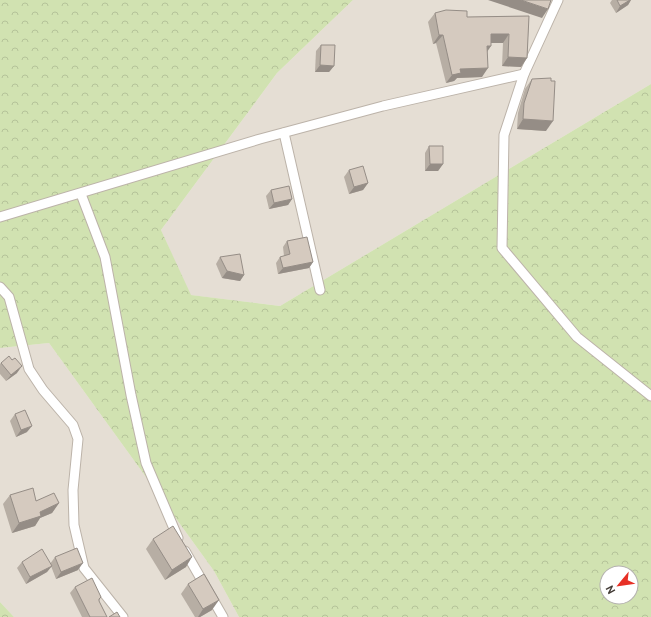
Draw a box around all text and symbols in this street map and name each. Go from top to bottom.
north arrow [599,565,639,605]
text: N [603,583,619,596]

